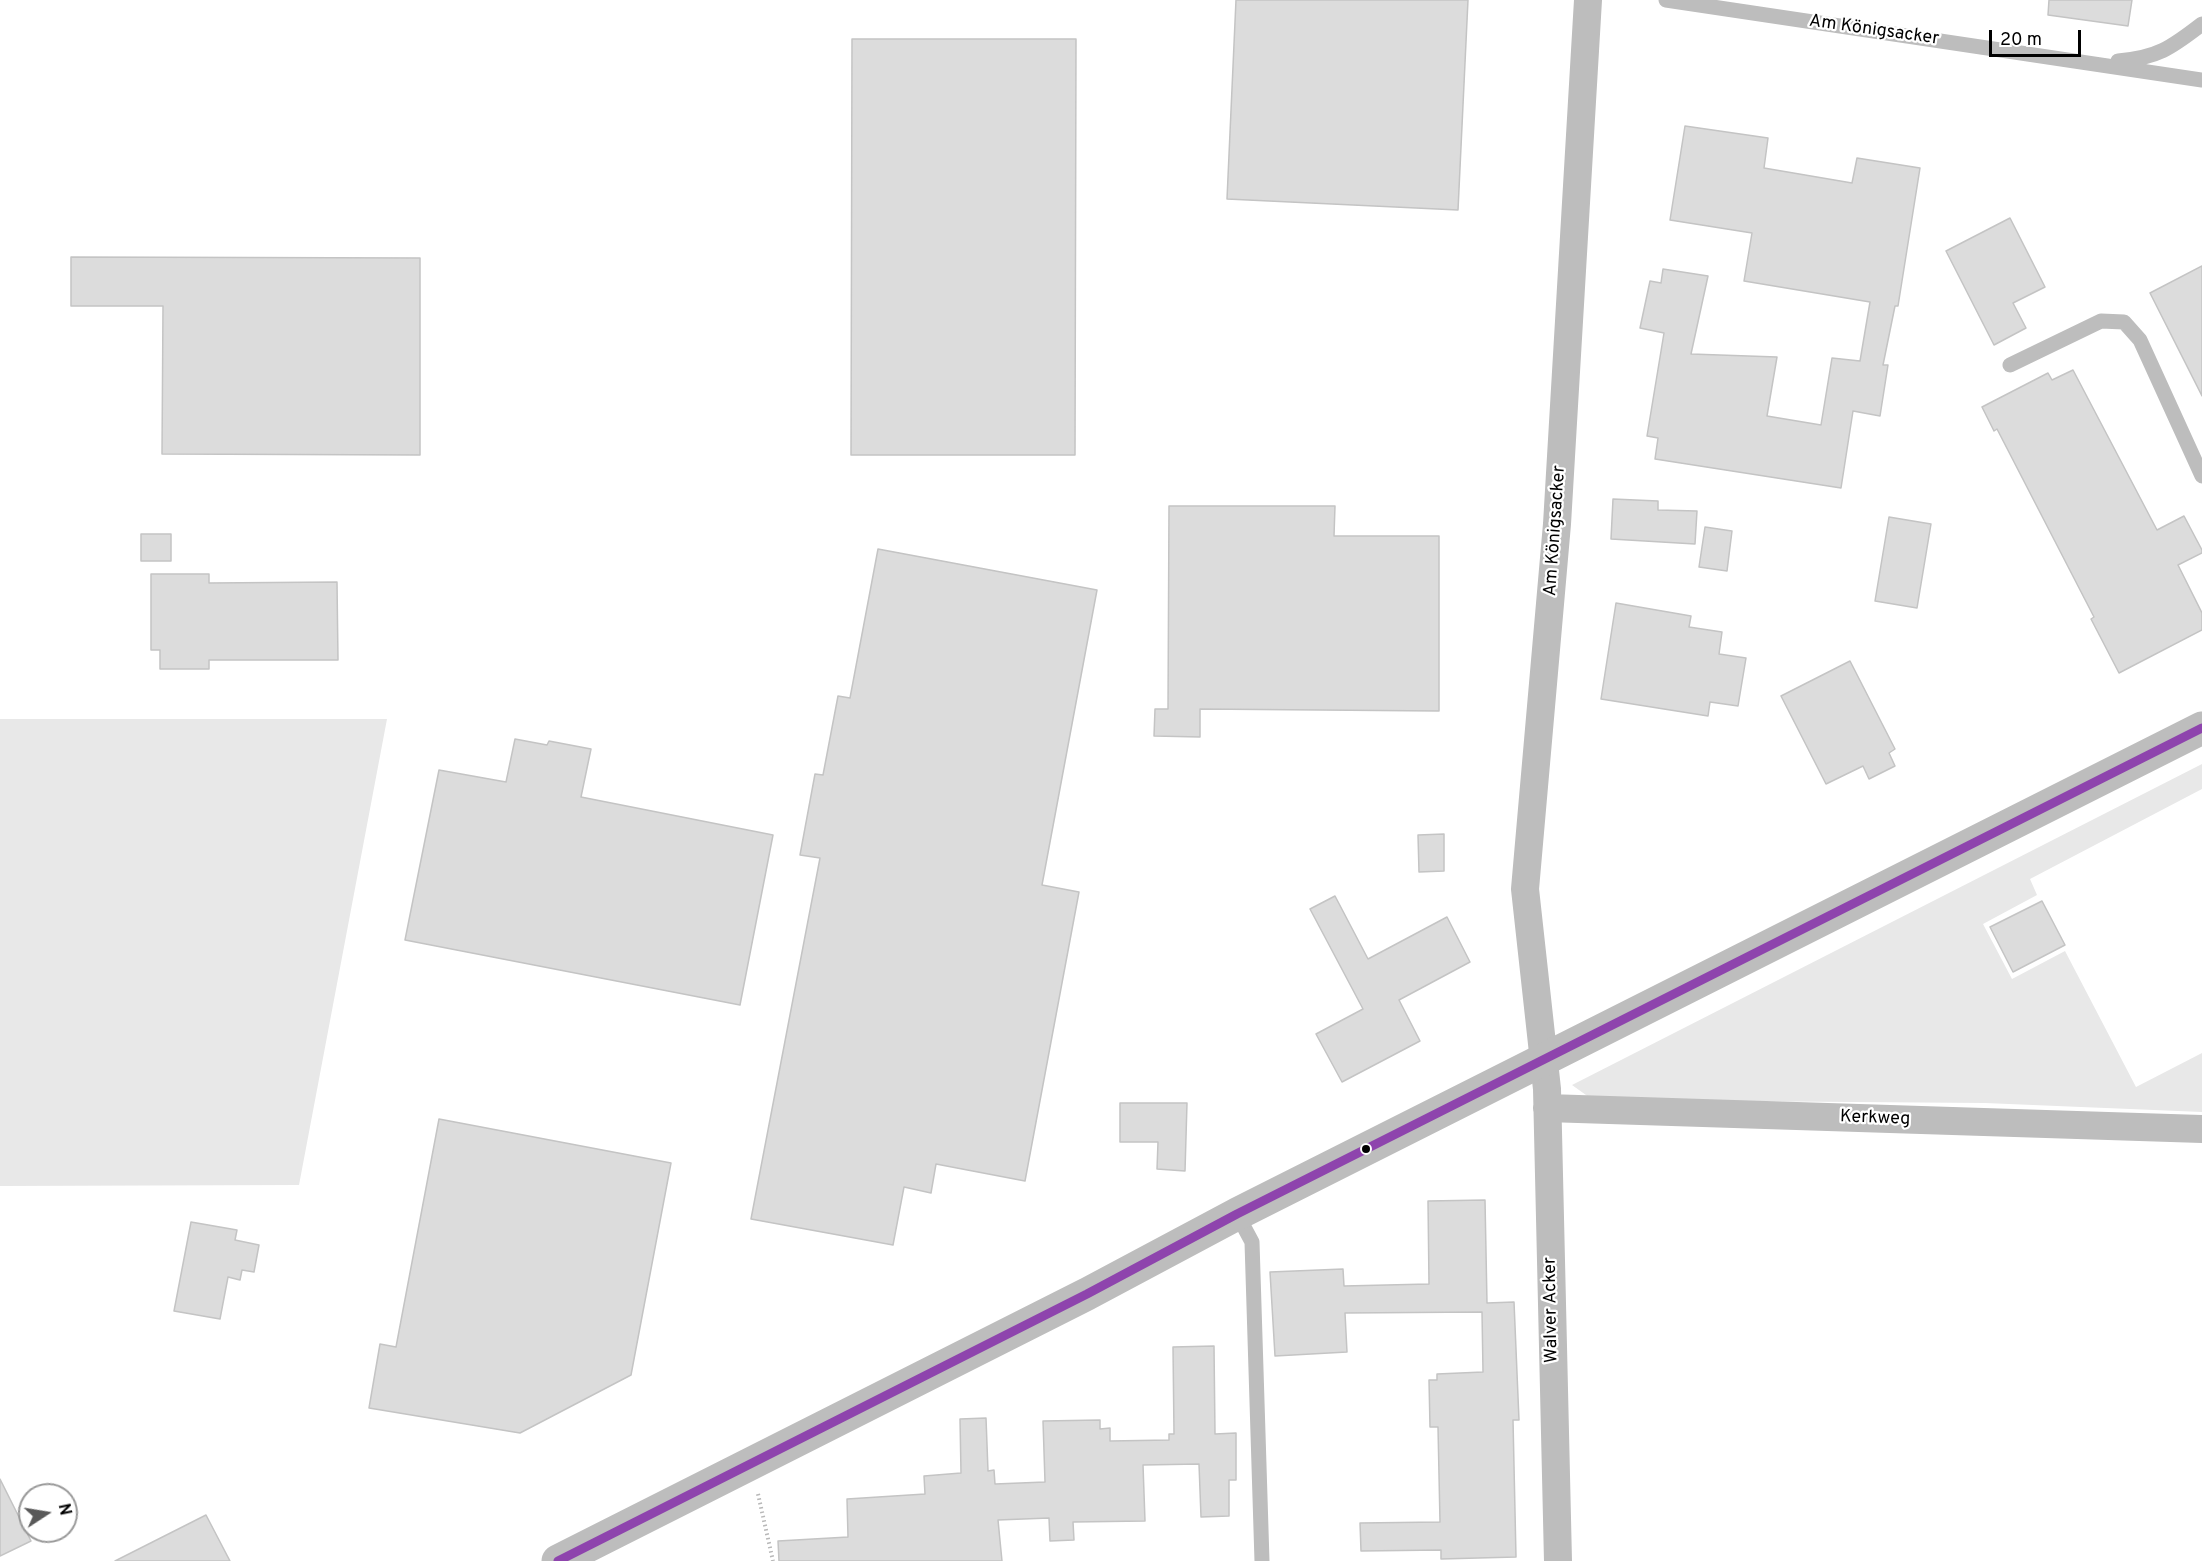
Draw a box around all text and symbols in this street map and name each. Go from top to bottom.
street label: Am Königsacker [1808,11,1940,51]
scale bar [1992,18,2084,56]
text: 20 m [2000,29,2042,52]
street label: Am Königsacker [1541,465,1571,597]
street label: Kerkweg [1839,1107,1911,1131]
unlabelled marker [1360,1143,1372,1155]
street label: Walver Acker [1540,1257,1564,1363]
north arrow [18,1483,78,1543]
text: N [53,1502,75,1517]

